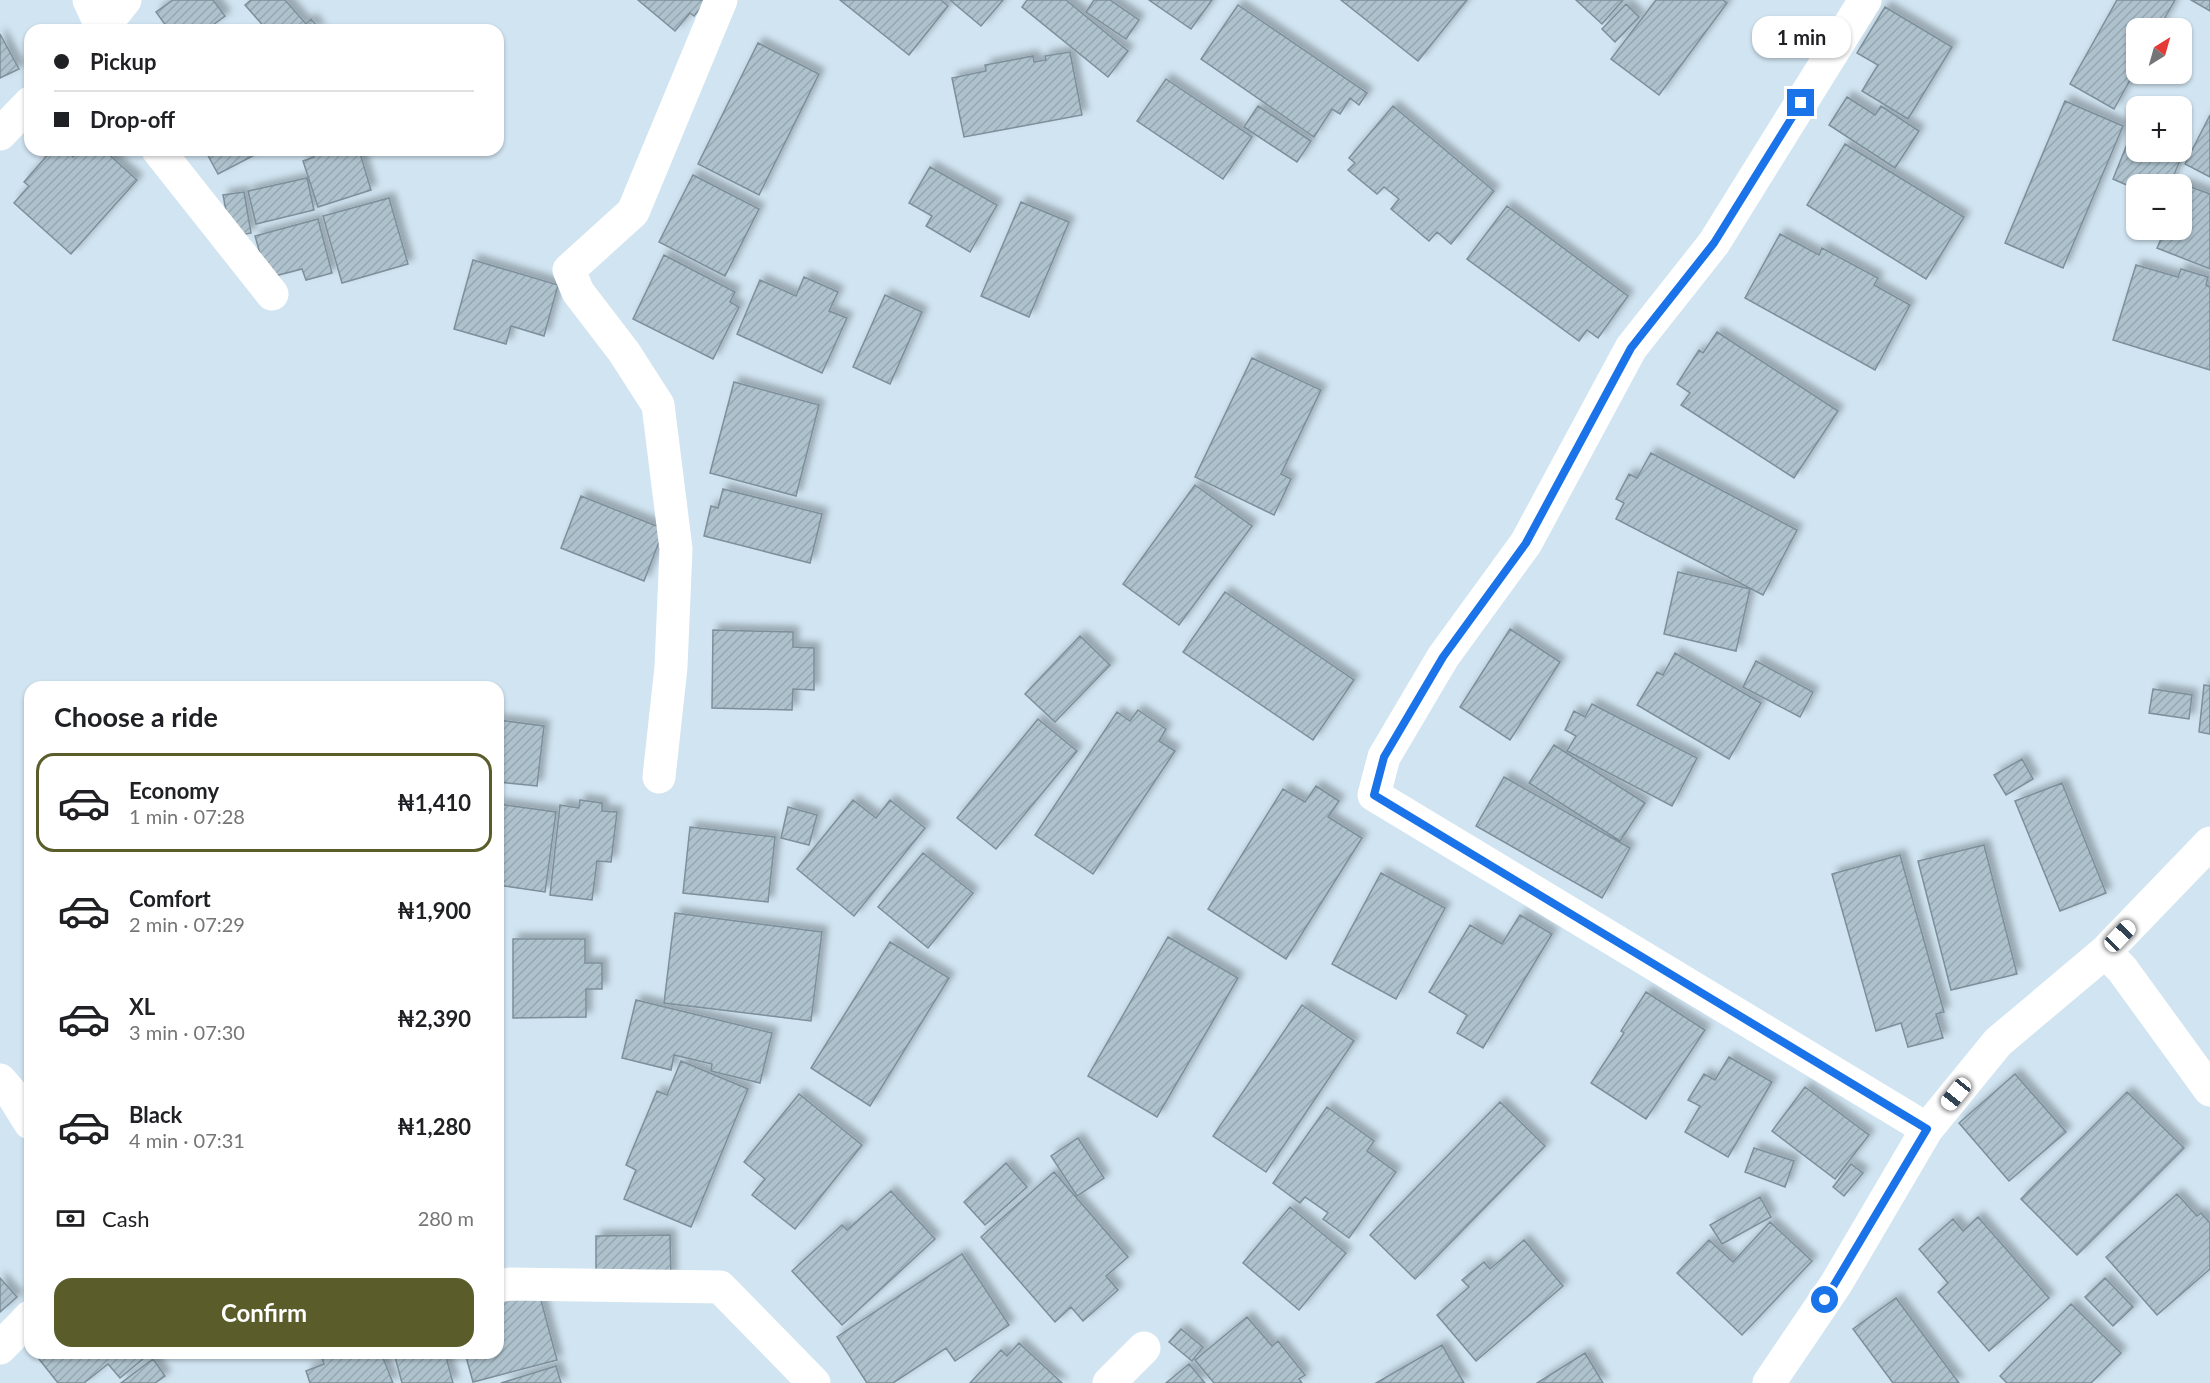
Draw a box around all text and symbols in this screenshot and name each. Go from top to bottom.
callout: 1 min [1752,16,1850,58]
north arrow [2126,18,2192,84]
map controls [2126,18,2192,240]
text: 1 min [1777,25,1826,49]
text: Pickup [90,48,156,75]
route end [1787,89,1814,116]
button: + [2126,96,2192,162]
text: Drop-off [90,106,175,133]
button: − [2126,174,2192,240]
text: Choose a ride [54,700,218,733]
icon: car [57,776,111,830]
text: Economy [129,777,219,804]
text: ₦1,410 [397,789,471,816]
text: 1 min · 07:28 [129,804,245,828]
icon: car [57,884,111,938]
text: Comfort [129,885,211,912]
text: ₦1,900 [397,897,471,924]
text: 2 min · 07:29 [129,912,245,936]
car [2101,917,2139,955]
icon: car [57,992,111,1046]
text: XL [129,993,155,1020]
text: ₦2,390 [397,1005,471,1032]
text: 3 min · 07:30 [129,1020,245,1044]
car [1938,1074,1974,1114]
icon: car [57,1100,111,1154]
text: Black [129,1101,182,1128]
text: ₦1,280 [397,1113,471,1140]
text: 4 min · 07:31 [129,1128,245,1152]
icon: cash [54,1202,87,1235]
text: Cash [102,1205,149,1232]
text: 280 m [418,1206,474,1230]
button: Confirm [54,1278,474,1347]
route start [1811,1286,1838,1313]

